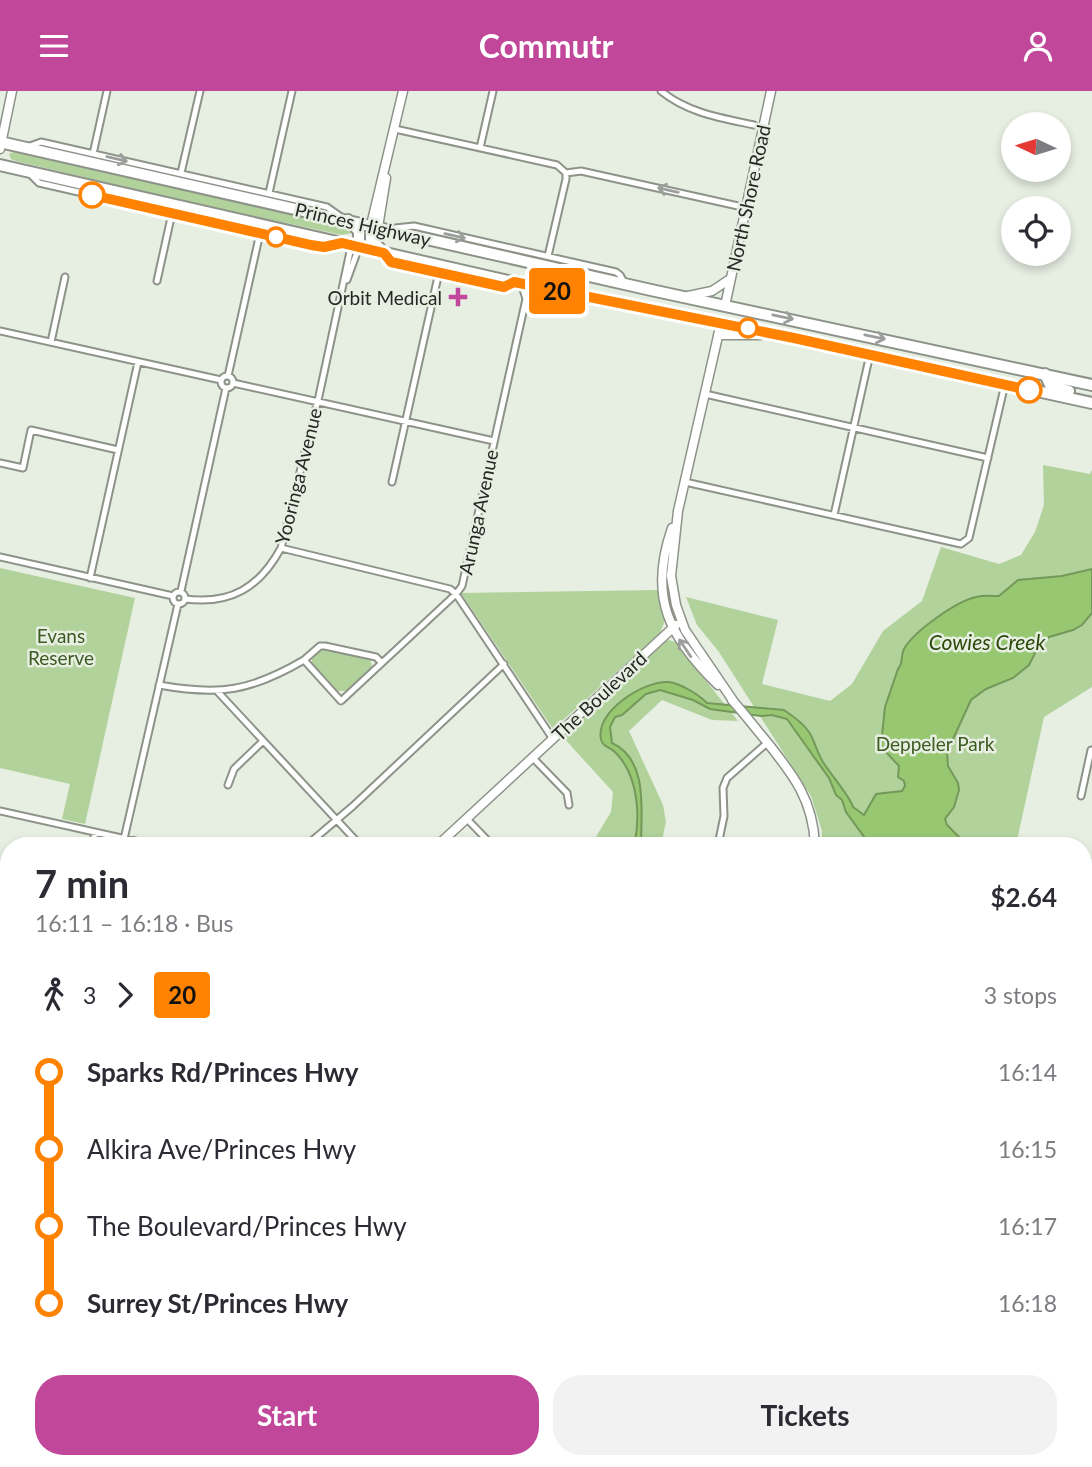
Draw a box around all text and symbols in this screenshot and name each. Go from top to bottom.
text: Commutr [479,26,613,65]
icon: menu [35,27,73,65]
icon: person [1019,27,1057,65]
north arrow [1001,112,1071,182]
map controls [1001,112,1071,266]
street label: North Shore Road [721,123,775,273]
one-way arrow [105,153,128,166]
unlabelled marker [79,182,105,208]
one-way arrow [657,183,680,196]
button: locate [1001,196,1071,266]
street label: Princes Highway [293,197,433,251]
unlabelled marker [266,227,286,247]
one-way arrow [443,229,466,243]
line badge: 20 [526,268,588,314]
text: 20 [543,276,571,305]
place label: Orbit Medical [328,286,442,309]
marker: Orbit Medical [448,287,468,307]
one-way arrow [771,311,794,325]
unlabelled marker [738,318,758,338]
one-way arrow [863,330,886,344]
unlabelled marker [1016,377,1042,403]
street label: Yooringa Avenue [270,405,326,547]
street label: Arunga Avenue [454,447,502,577]
park label: Evans Reserve [28,624,94,669]
water label: Cowies Creek [929,629,1046,654]
one-way arrow [678,639,692,658]
street label: The Boulevard [547,646,651,746]
park label: Deppeler Park [876,732,995,755]
text: 7 min [35,860,129,906]
text: $2.64 [991,881,1057,913]
text: 16:11 – 16:18 · Bus [35,909,234,937]
icon: walk [35,976,73,1014]
icon: forward [106,976,144,1014]
text: 20 [168,980,196,1009]
text: 3 [83,981,96,1009]
text: 3 stops [984,981,1057,1009]
text: Sparks Rd/Princes Hwy [87,1056,358,1088]
text: 16:14 [998,1058,1057,1086]
text: Alkira Ave/Princes Hwy [87,1133,356,1165]
text: 16:15 [998,1135,1057,1163]
text: The Boulevard/Princes Hwy [87,1210,407,1242]
text: 16:17 [998,1212,1057,1240]
text: Surrey St/Princes Hwy [87,1287,348,1319]
text: 16:18 [998,1289,1057,1317]
button: Start [35,1375,539,1455]
button: Tickets [553,1375,1057,1455]

